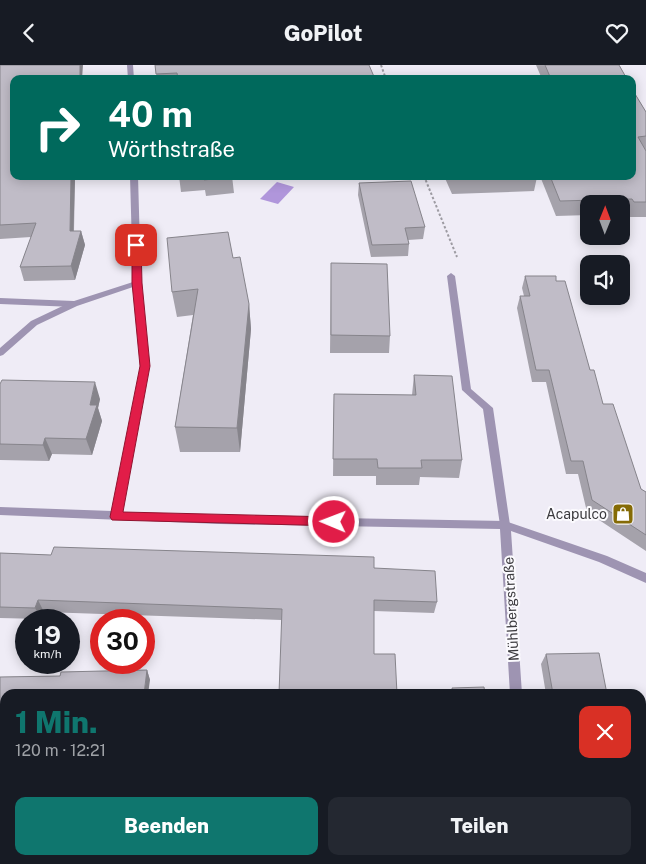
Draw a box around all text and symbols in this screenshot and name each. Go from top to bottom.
icon: back [15,19,43,47]
icon: heart [603,19,631,47]
text: GoPilot [284,20,362,46]
text: 40 m [108,94,193,135]
icon: right [25,95,90,160]
text: Wörthstraße [108,136,235,162]
north arrow [580,195,630,245]
map controls [580,195,630,305]
pin [115,224,157,266]
icon: arrive [122,231,150,259]
button: sound [580,255,630,305]
position arrow [307,495,359,547]
shop icon: Acapulco [611,502,635,526]
place label: Acapulco [546,506,607,522]
street label: Mühlbergstraße [500,556,522,662]
speed limit sign: 30 [90,609,155,674]
text: 19 [34,620,61,650]
text: km/h [33,647,62,661]
text: 1 Min. [15,704,98,740]
button: close [579,706,631,758]
text: 120 m · 12:21 [15,741,106,760]
button: Beenden [15,797,318,855]
button: Teilen [328,797,631,855]

